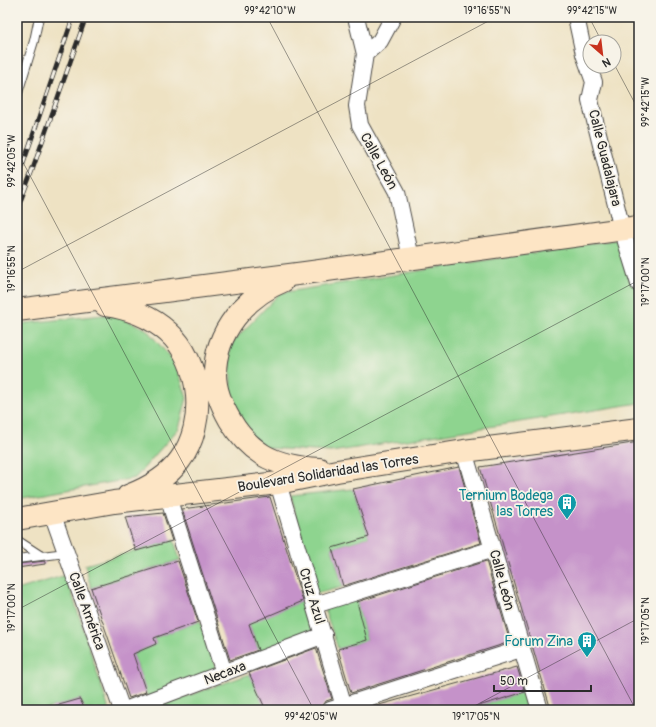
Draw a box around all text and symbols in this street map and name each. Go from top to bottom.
text: 99°42'10"W [244,5,296,17]
text: 19°16'55"N [464,5,511,17]
text: 99°42'15"W [567,5,617,17]
north arrow [582,34,622,74]
text: N [600,55,613,70]
text: 99°42'15"W [640,77,652,127]
street label: Calle Guadalajara [585,108,625,208]
street label: Calle León [357,130,402,192]
text: 99°42'05"W [6,134,18,187]
text: 19°16'55"N [6,245,18,292]
text: 19°17'00"N [640,257,652,307]
street label: Boulevard Solidaridad las Torres [237,450,420,496]
place label: Ternium Bodega las Torres [459,487,554,520]
building icon: Ternium Bodega las Torres [556,492,578,520]
street label: Calle León [486,548,518,612]
street label: Cruz Azul [295,566,329,626]
street label: Calle América [65,570,109,652]
text: 19°17'00"N [6,583,18,633]
text: 19°17'05"N [640,597,652,645]
building icon: Forum Zina [576,630,598,658]
place label: Forum Zina [504,633,573,650]
street label: Necaxa [202,657,248,689]
scale bar [494,667,591,693]
text: 50 m [500,674,528,689]
text: 99°42'05"W [285,711,338,723]
text: 19°17'05"N [452,711,500,723]

